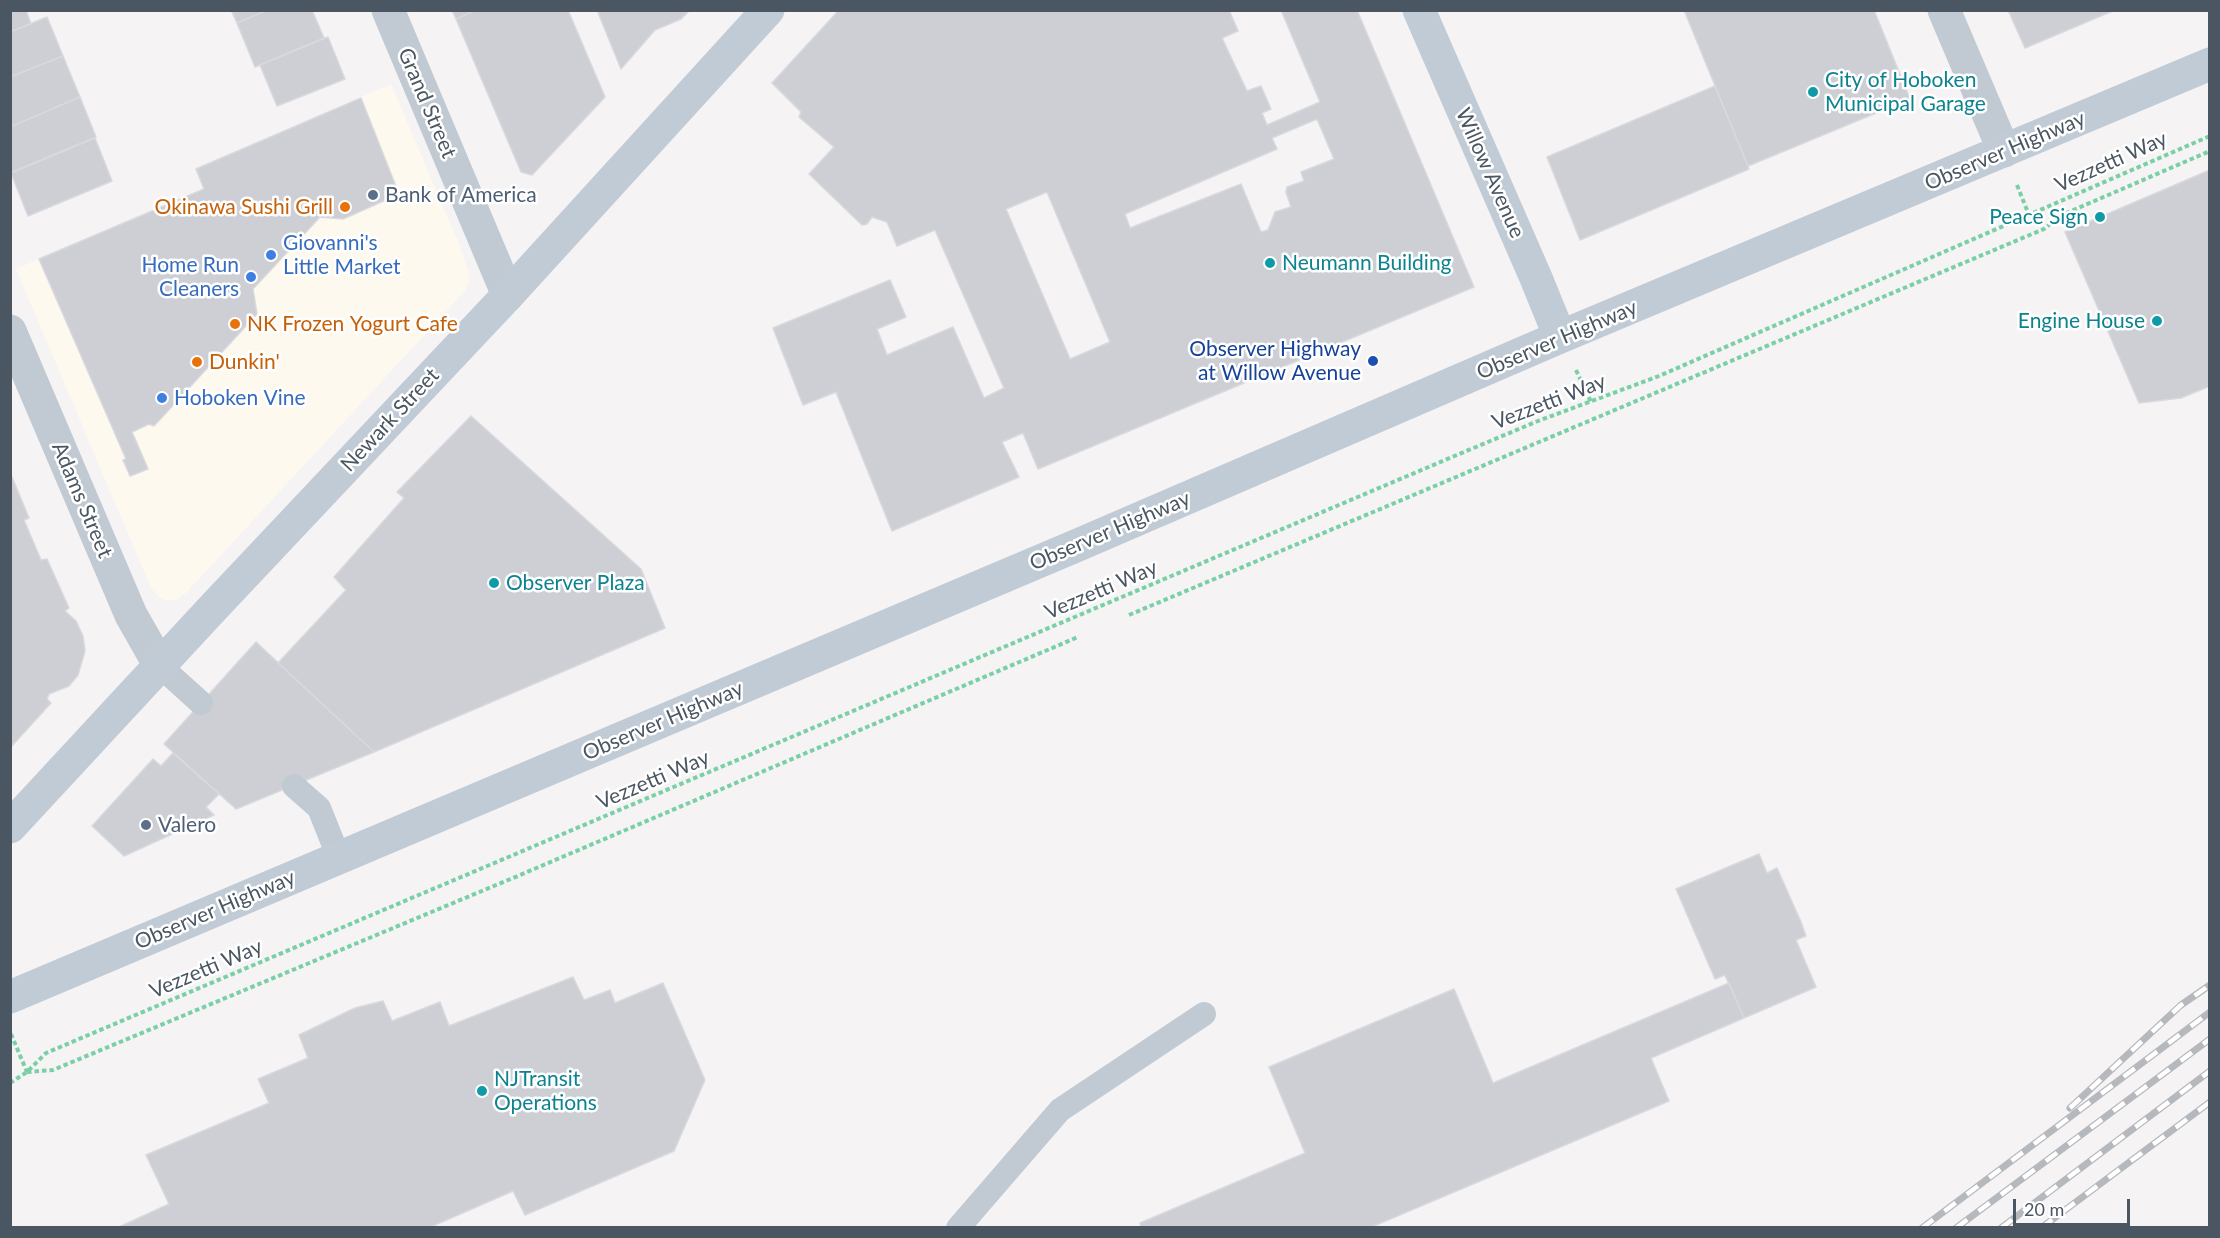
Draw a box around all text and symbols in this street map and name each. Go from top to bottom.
street label: Grand Street [392,44,462,162]
place label: City of Hoboken Municipal Garage [1825,67,1986,117]
marker: City of Hoboken Municipal Garage [1806,85,1820,99]
street label: Willow Avenue [1450,104,1530,242]
street label: Observer Highway [1921,106,2089,196]
street label: Vezzetti Way [2051,126,2171,198]
place label: Bank of America [385,182,537,208]
marker: Bank of America [366,188,380,202]
place label: Okinawa Sushi Grill [155,194,333,220]
marker: Okinawa Sushi Grill [338,200,352,214]
place label: Peace Sign [1989,204,2088,230]
marker: Peace Sign [2093,210,2107,224]
place label: Giovanni's Little Market [283,230,400,280]
marker: Giovanni's Little Market [264,248,278,262]
place label: Neumann Building [1282,250,1452,276]
place label: Home Run Cleaners [141,252,239,302]
marker: Neumann Building [1263,256,1277,270]
marker: Home Run Cleaners [244,270,258,284]
street label: Observer Highway [1473,295,1641,385]
place label: Engine House [2018,308,2145,334]
place label: NK Frozen Yogurt Cafe [247,311,458,337]
marker: Engine House [2150,314,2164,328]
marker: NK Frozen Yogurt Cafe [228,317,242,331]
place label: Observer Highway at Willow Avenue [1189,336,1361,386]
place label: Dunkin' [209,349,280,375]
marker: Observer Highway at Willow Avenue [1366,354,1380,368]
marker: Dunkin' [190,355,204,369]
street label: Newark Street [336,363,444,477]
street label: Vezzetti Way [1488,369,1610,435]
place label: Hoboken Vine [174,385,306,411]
marker: Hoboken Vine [155,391,169,405]
street label: Adams Street [46,438,118,562]
street label: Observer Highway [1026,486,1194,576]
street label: Vezzetti Way [1041,555,1161,625]
place label: Observer Plaza [506,570,645,596]
marker: Observer Plaza [487,576,501,590]
street label: Observer Highway [579,676,747,766]
street label: Vezzetti Way [593,745,713,815]
place label: Valero [158,812,216,838]
marker: Valero [139,818,153,832]
street label: Observer Highway [131,865,299,955]
street label: Vezzetti Way [146,934,266,1004]
place label: NJTransit Operations [494,1066,597,1116]
marker: NJTransit Operations [475,1084,489,1098]
scale bar [2016,1187,2133,1225]
text: 20 m [2024,1198,2064,1220]

